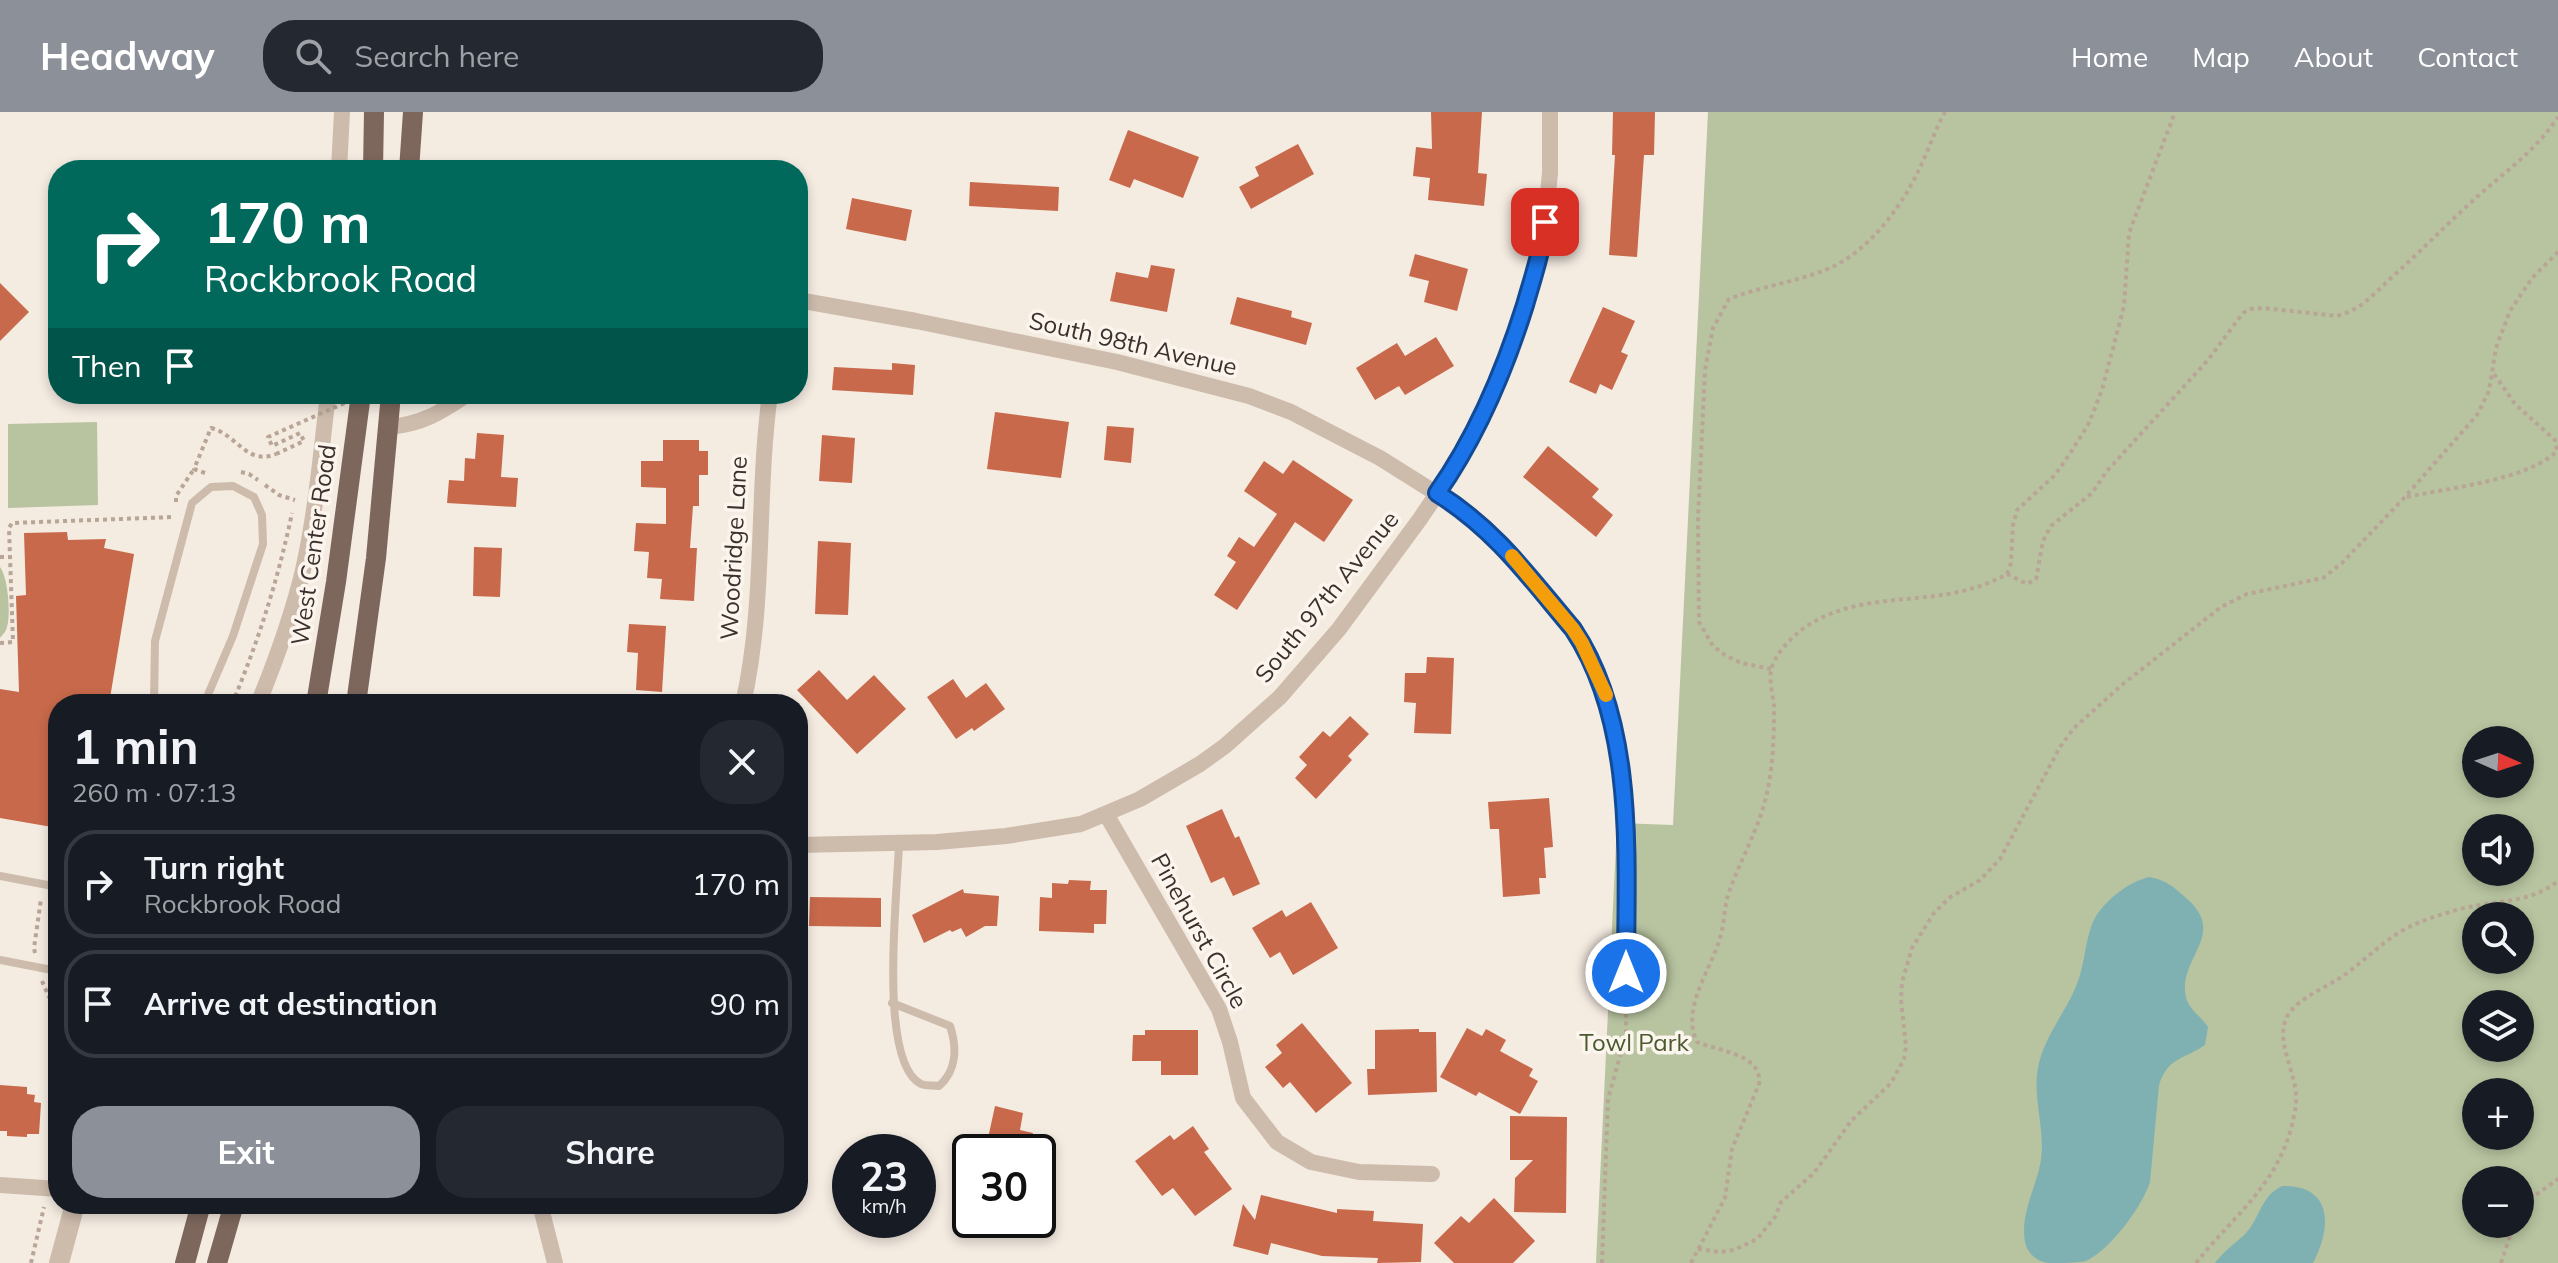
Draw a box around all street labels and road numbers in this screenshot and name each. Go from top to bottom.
street label: South 98th Avenue [1026,305,1240,382]
street label: West Center Road [284,442,342,647]
street label: Woodridge Lane [713,455,753,641]
street label: South 97th Avenue [1248,504,1405,688]
street label: Pinehurst Circle [1145,848,1255,1013]

